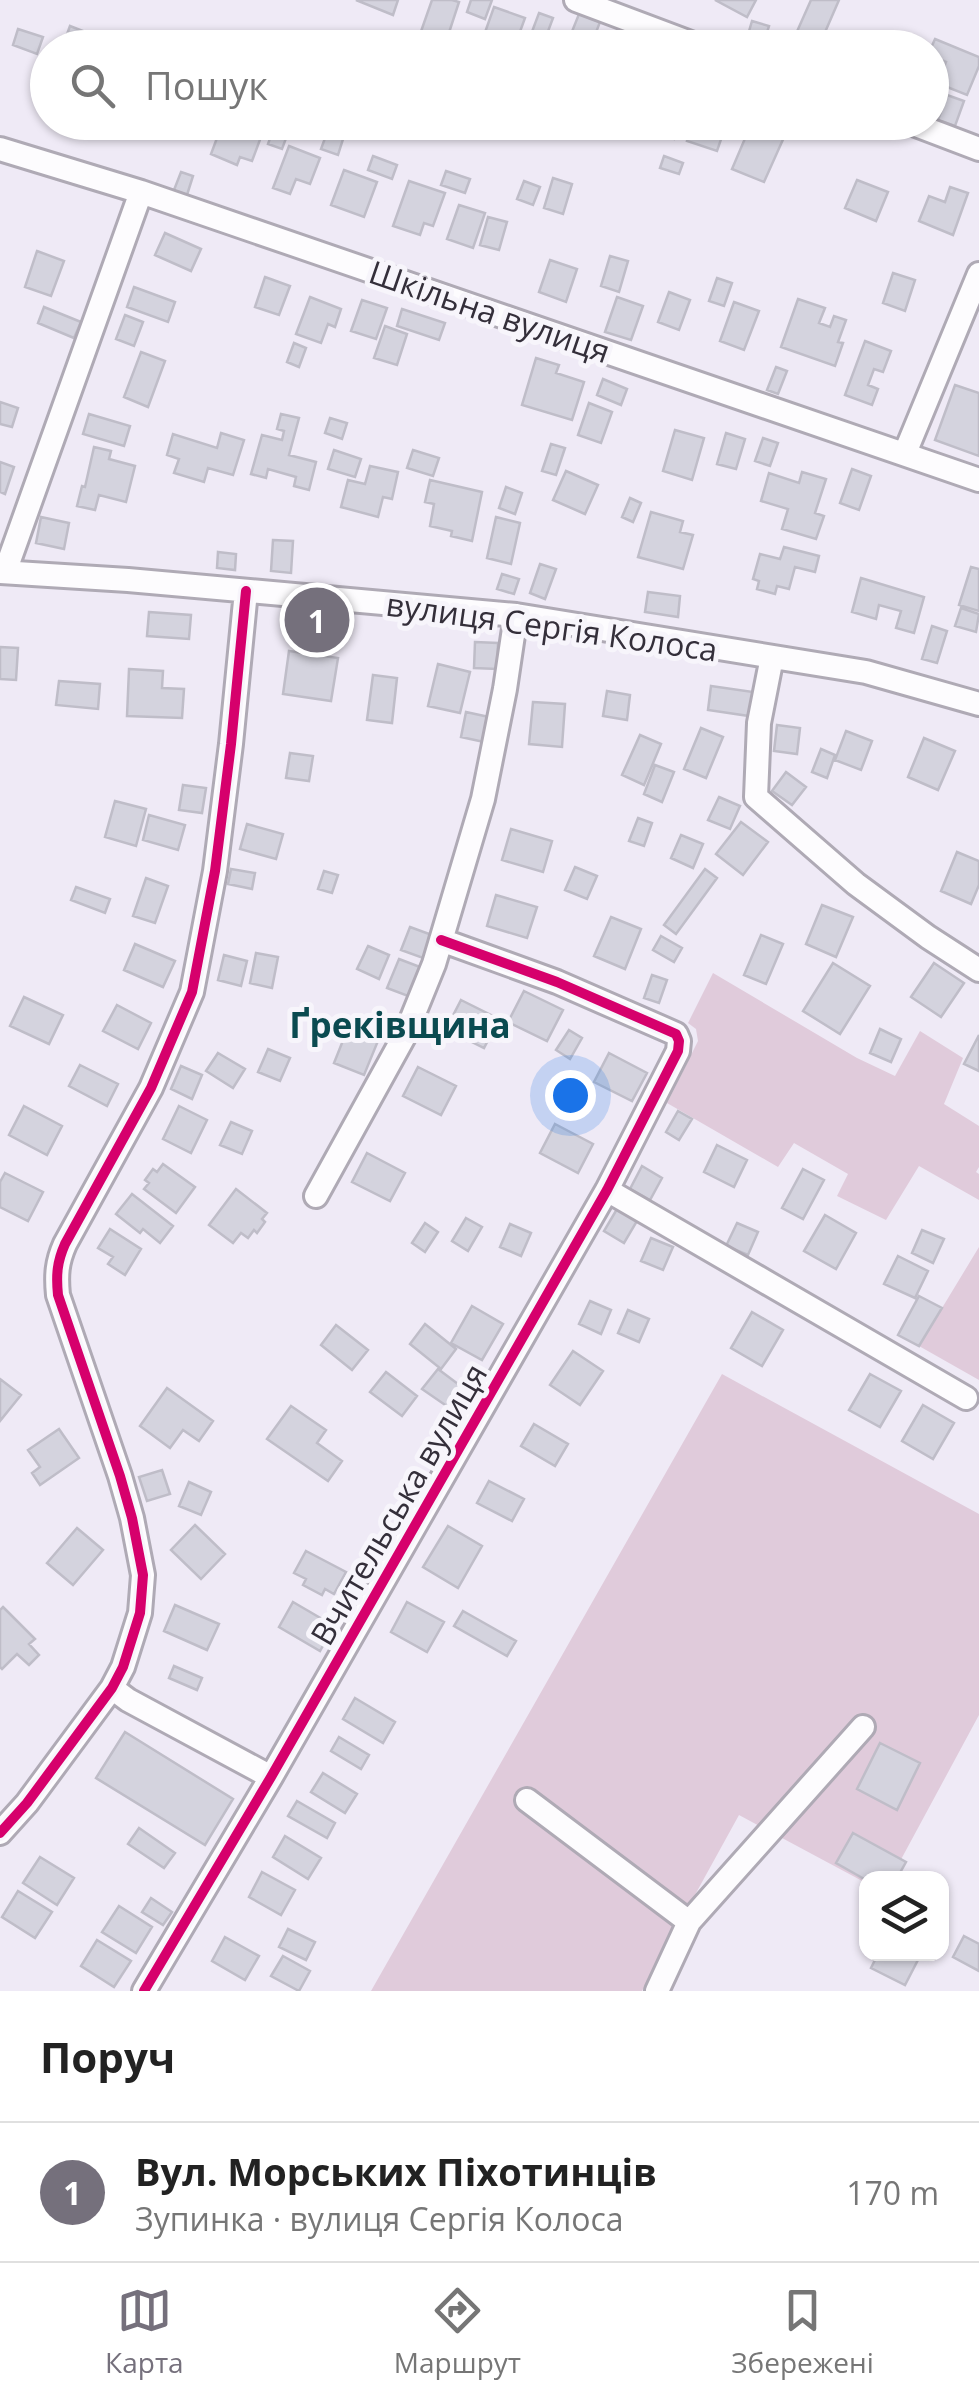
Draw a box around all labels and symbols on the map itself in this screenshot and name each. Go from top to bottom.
street label: Шкільна вулиця [364,250,616,372]
street label: вулиця Сергія Колоса [384,581,720,671]
pin: 1 [284,582,350,658]
district label: Ґреківщина [289,1001,511,1048]
your location [545,1070,596,1121]
street label: Вчительська вулиця [300,1355,496,1653]

